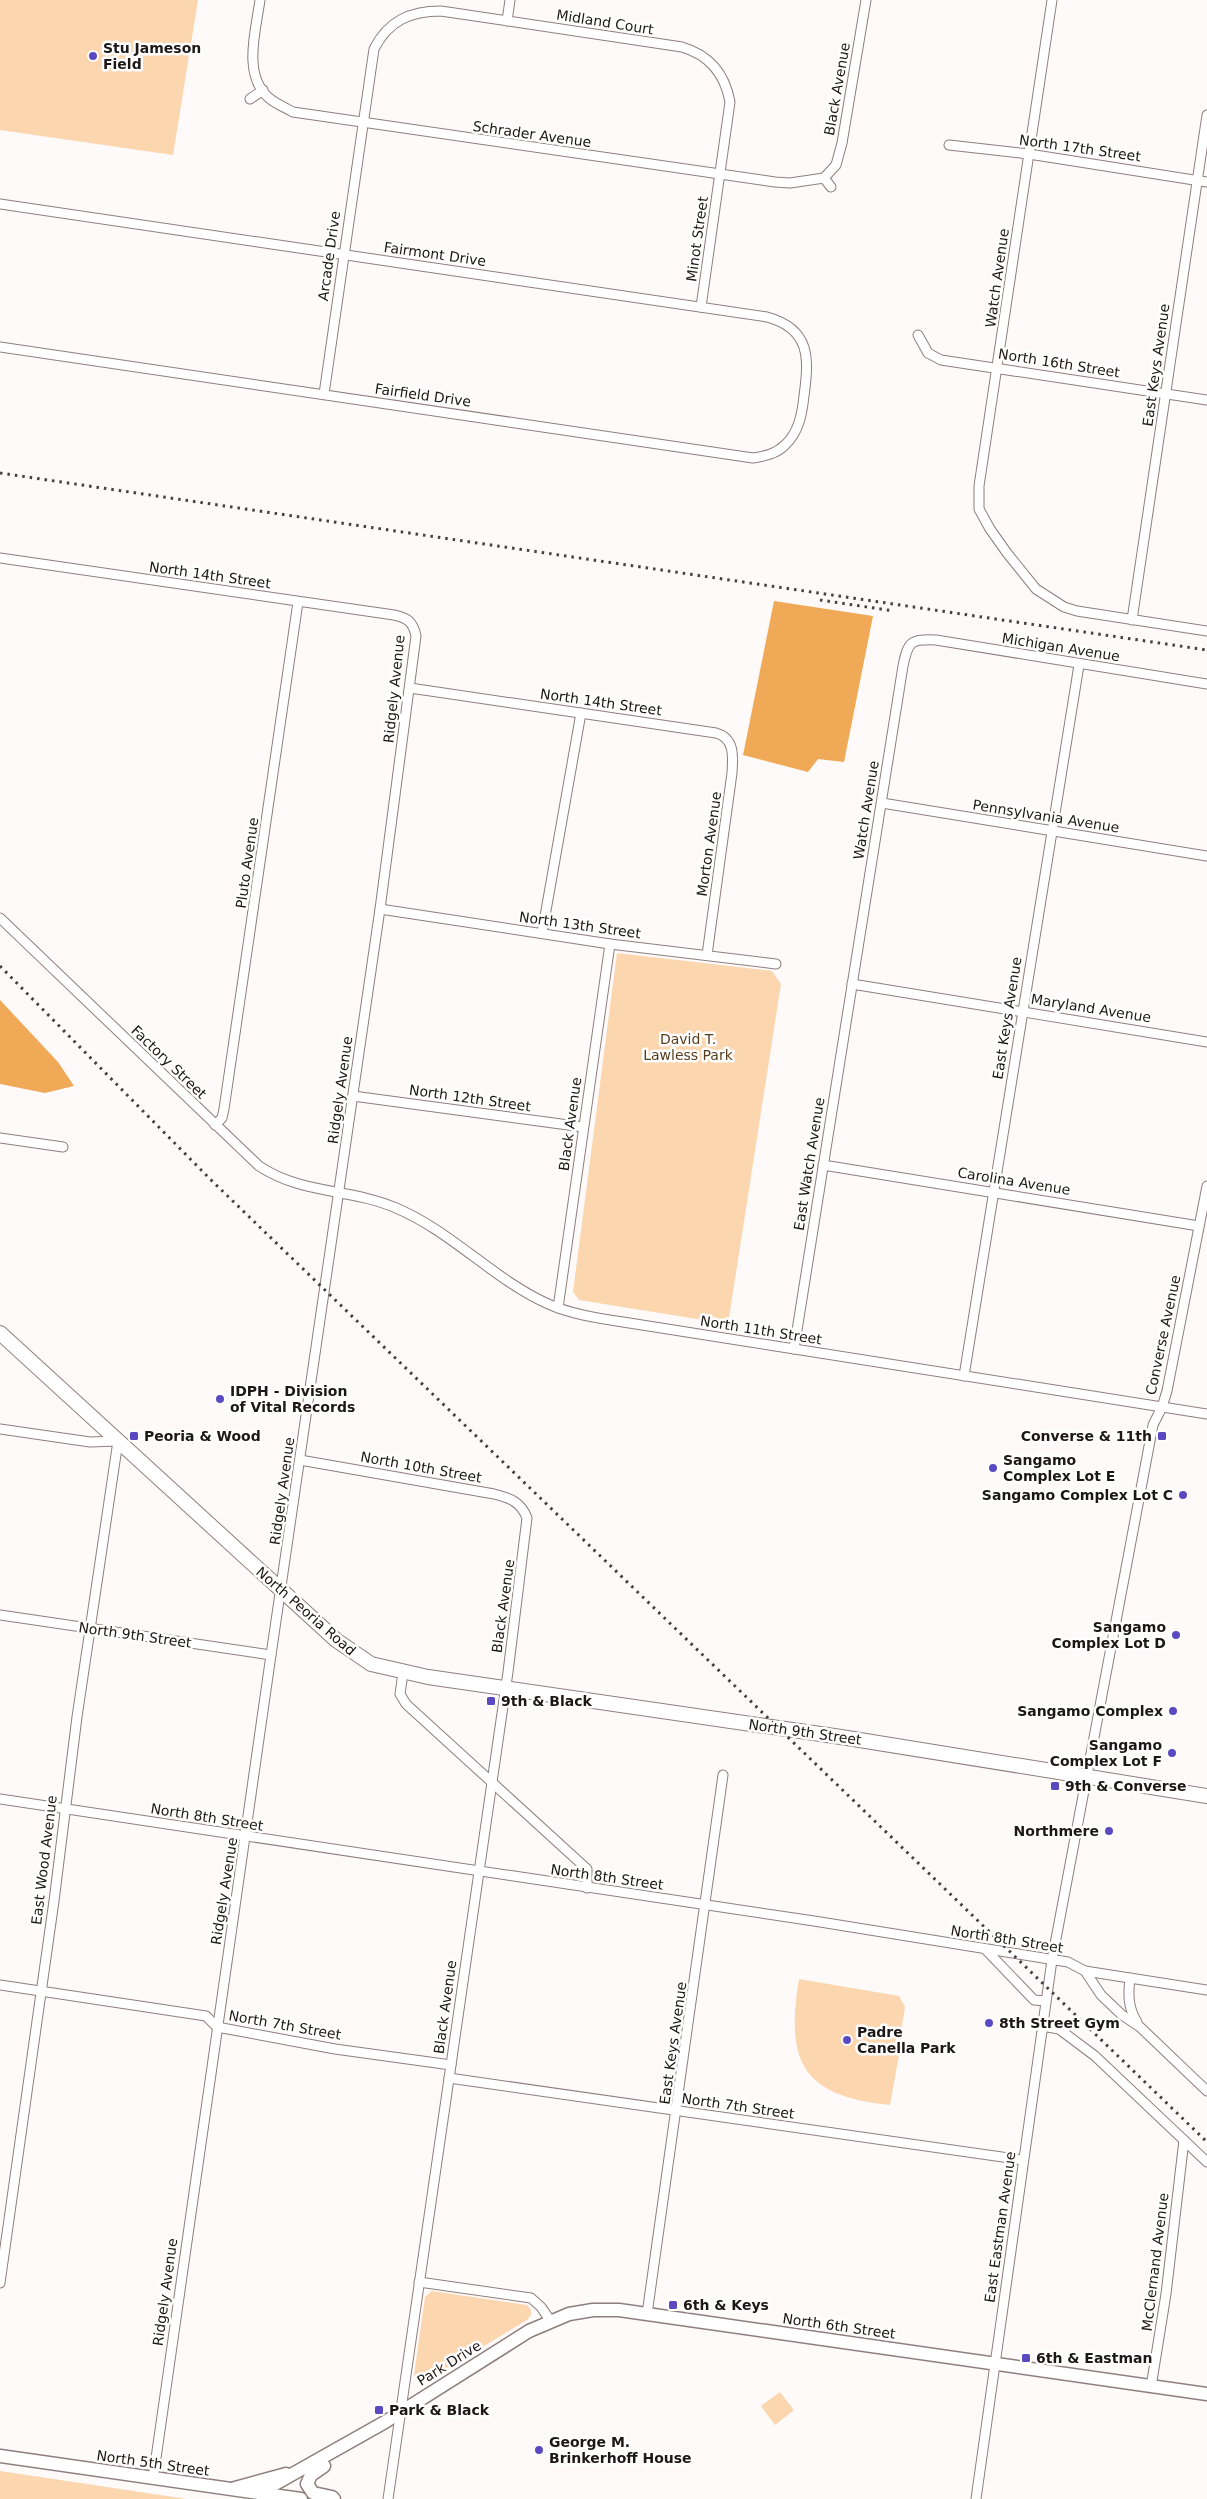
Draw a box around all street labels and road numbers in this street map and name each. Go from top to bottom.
street label: Midland Court [555,6,655,38]
street label: Black Avenue [821,41,853,137]
street label: Schrader Avenue [472,118,592,150]
street label: North 17th Street [1018,132,1142,165]
street label: Minot Street [683,195,711,283]
street label: Arcade Drive [315,210,343,302]
street label: Watch Avenue [982,227,1012,329]
street label: Fairmont Drive [383,239,487,269]
street label: East Keys Avenue [1139,303,1173,427]
street label: North 16th Street [997,345,1121,381]
street label: Fairfield Drive [374,380,472,410]
street label: North 14th Street [148,559,272,592]
street label: Michigan Avenue [1001,630,1121,664]
street label: Ridgely Avenue [380,634,408,744]
street label: North 14th Street [539,686,663,719]
street label: Watch Avenue [850,759,882,861]
street label: Morton Avenue [694,791,724,897]
street label: Pennsylvania Avenue [971,796,1121,836]
street label: Pluto Avenue [233,816,261,910]
street label: North 13th Street [518,909,642,942]
street label: East Keys Avenue [989,956,1025,1080]
street label: Maryland Avenue [1030,991,1152,1025]
street label: Factory Street [128,1022,210,1102]
street label: Ridgely Avenue [325,1035,355,1145]
street label: Black Avenue [556,1076,584,1172]
street label: North 12th Street [408,1082,532,1115]
street label: East Watch Avenue [791,1096,827,1232]
street label: Carolina Avenue [956,1164,1072,1198]
street label: Converse Avenue [1142,1274,1184,1396]
street label: North 11th Street [699,1312,823,1348]
street label: Ridgely Avenue [267,1436,297,1546]
street label: North 10th Street [359,1448,483,1486]
street label: Black Avenue [489,1558,517,1654]
street label: North Peoria Road [253,1563,359,1659]
street label: North 9th Street [78,1619,193,1651]
street label: North 9th Street [748,1716,863,1748]
street label: East Wood Avenue [28,1794,60,1926]
street label: North 8th Street [150,1800,265,1834]
street label: Ridgely Avenue [208,1836,240,1946]
street label: North 8th Street [550,1861,665,1893]
street label: North 8th Street [950,1922,1065,1956]
street label: Black Avenue [431,1959,459,2055]
street label: East Keys Avenue [656,1981,690,2105]
street label: North 7th Street [228,2007,343,2043]
street label: North 7th Street [681,2090,796,2122]
street label: East Eastman Avenue [981,2150,1019,2304]
street label: McClernand Avenue [1139,2192,1171,2332]
street label: Ridgely Avenue [150,2237,180,2347]
street label: North 6th Street [782,2310,897,2342]
street label: Park Drive [414,2337,484,2389]
street label: North 5th Street [96,2447,211,2479]

